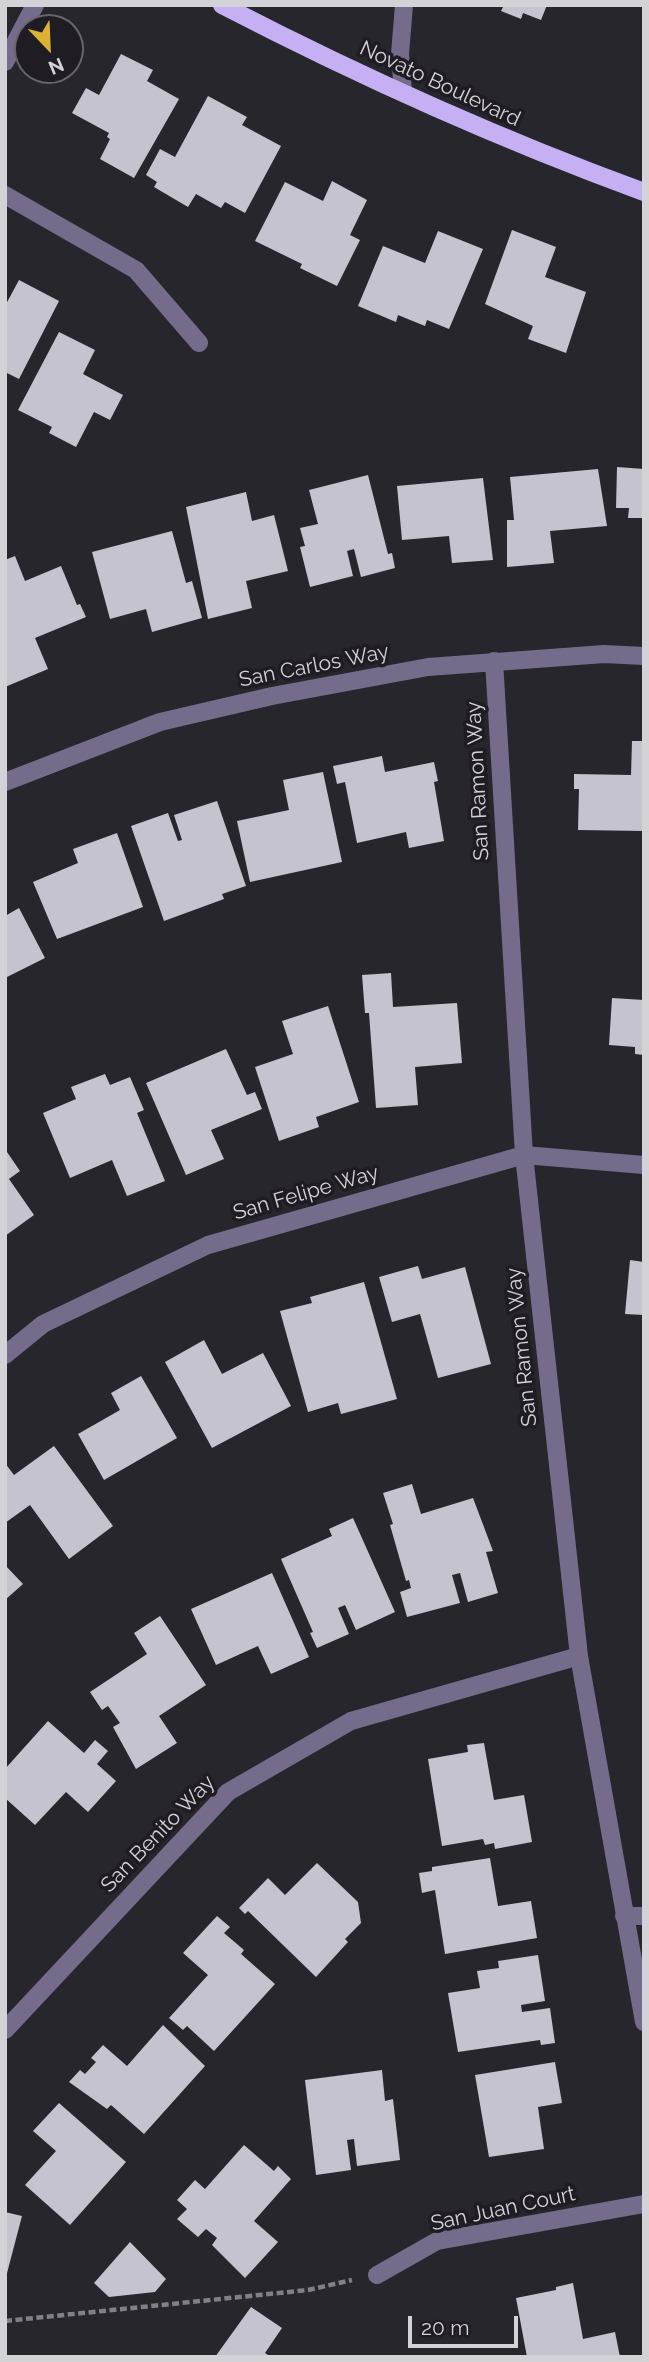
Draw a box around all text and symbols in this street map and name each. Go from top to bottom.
north arrow [14,14,84,84]
street label: Novato Boulevard [356,36,524,132]
text: N [45,54,67,79]
street label: San Carlos Way [237,639,391,693]
street label: San Ramon Way [461,701,495,861]
street label: San Felipe Way [230,1160,382,1226]
street label: San Ramon Way [501,1266,543,1428]
street label: San Benito Way [96,1770,220,1898]
street label: San Juan Court [428,2181,578,2237]
scale bar [411,2302,521,2346]
text: 20 m [421,2315,469,2340]

